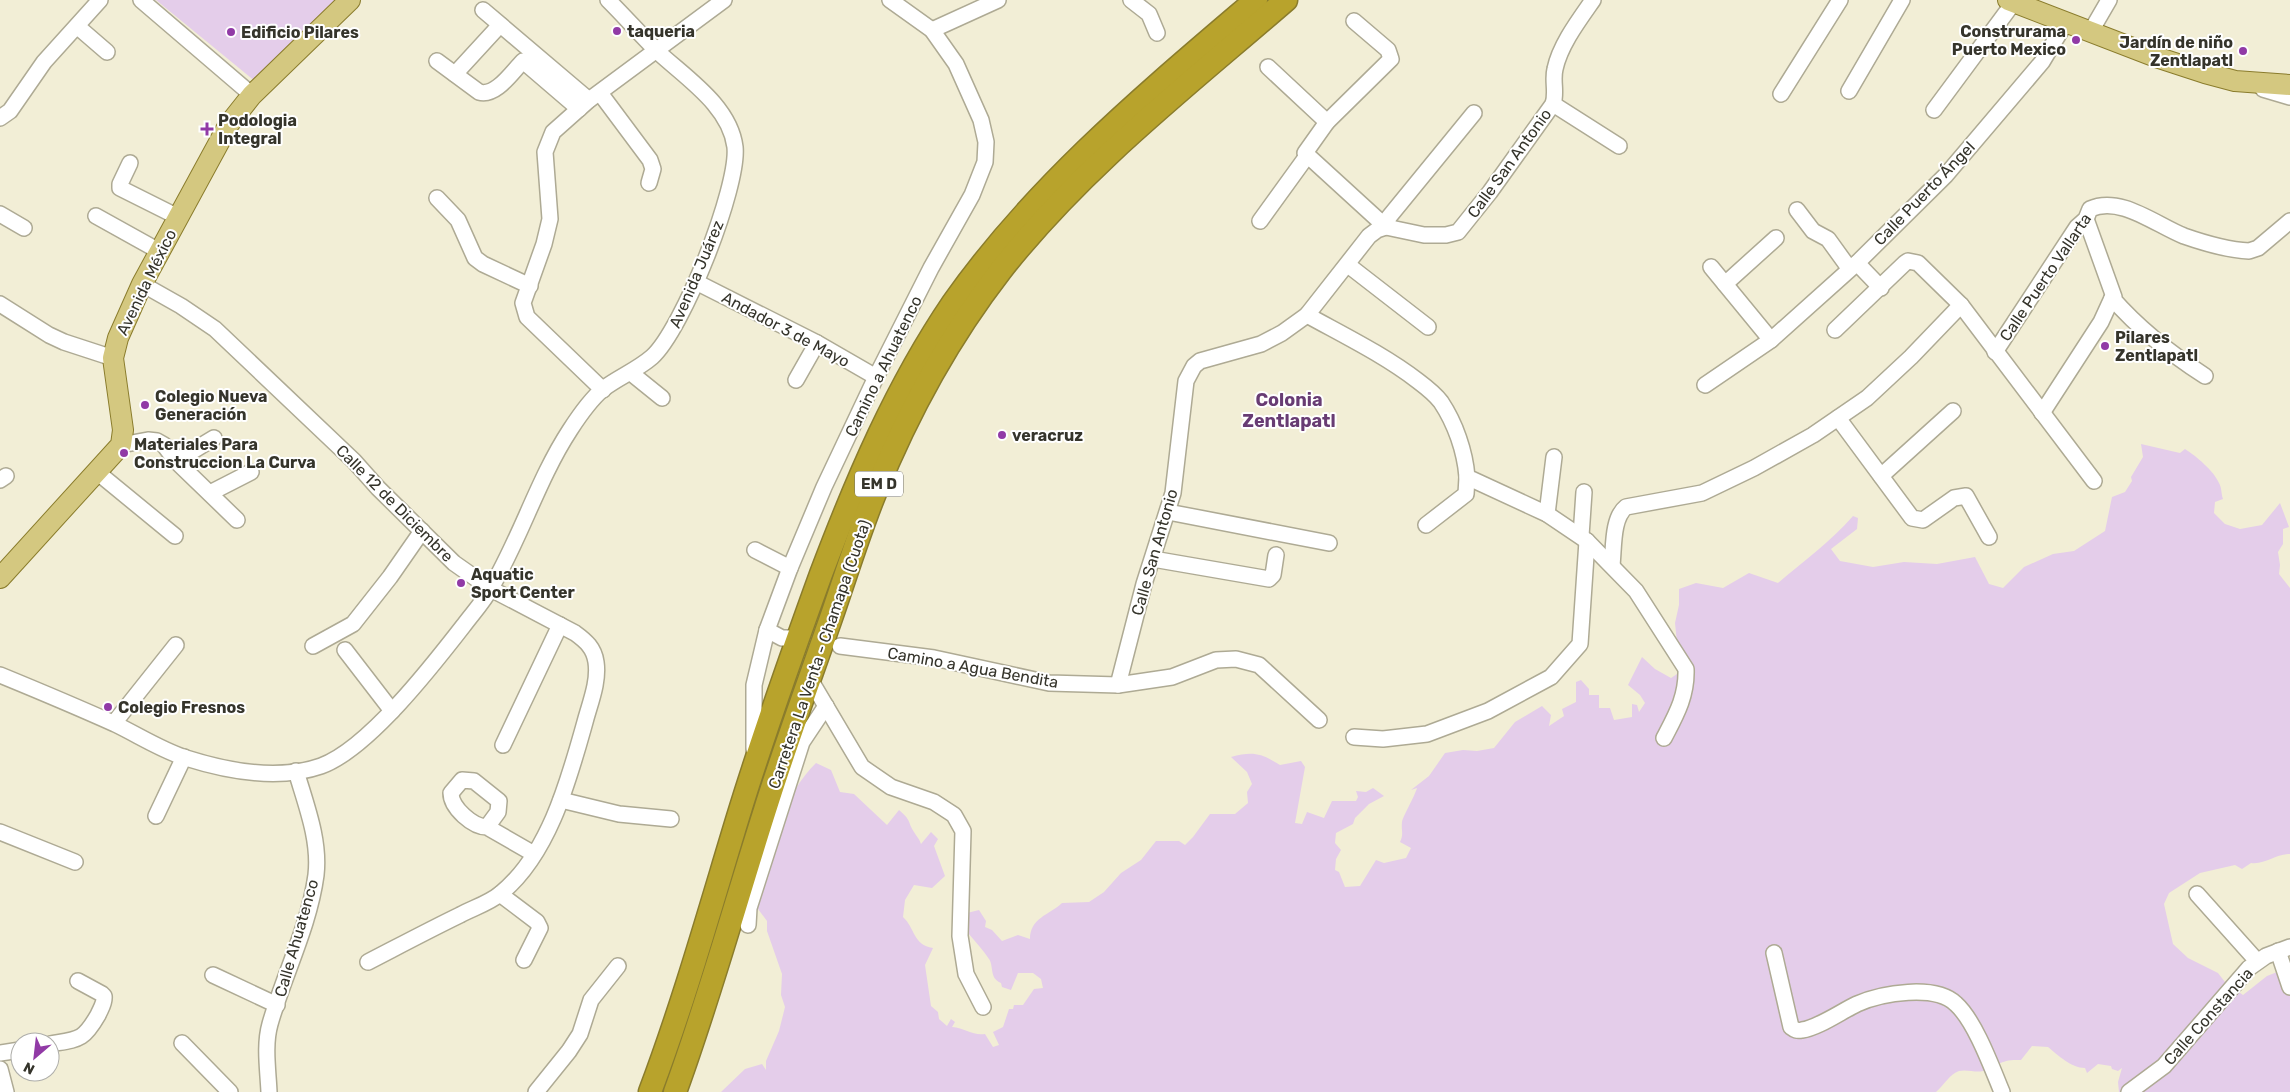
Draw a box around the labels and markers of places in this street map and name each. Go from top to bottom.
place label: taqueria [627,22,695,41]
place label: Construrama Puerto Mexico [1952,22,2066,59]
place label: Edificio Pilares [241,23,359,42]
marker: taqueria [611,25,623,37]
marker: Edificio Pilares [225,26,237,38]
place label: Jardín de niño Zentlapatl [2119,33,2233,70]
marker: Construrama Puerto Mexico [2070,34,2082,46]
marker: Jardín de niño Zentlapatl [2237,45,2249,57]
place label: Podologia Integral [218,111,297,148]
marker: Podologia Integral [200,122,214,136]
place label: Pilares Zentlapatl [2115,328,2198,365]
marker: Pilares Zentlapatl [2099,340,2111,352]
place label: Colegio Nueva Generación [155,387,268,424]
marker: Colegio Nueva Generación [139,399,151,411]
place label: veracruz [1012,426,1083,445]
marker: veracruz [996,429,1008,441]
place label: Materiales Para Construccion La Curva [134,435,316,472]
marker: Materiales Para Construccion La Curva [118,447,130,459]
place label: Aquatic Sport Center [471,565,576,602]
marker: Aquatic Sport Center [455,577,467,589]
place label: Colegio Fresnos [118,698,245,717]
marker: Colegio Fresnos [102,701,114,713]

